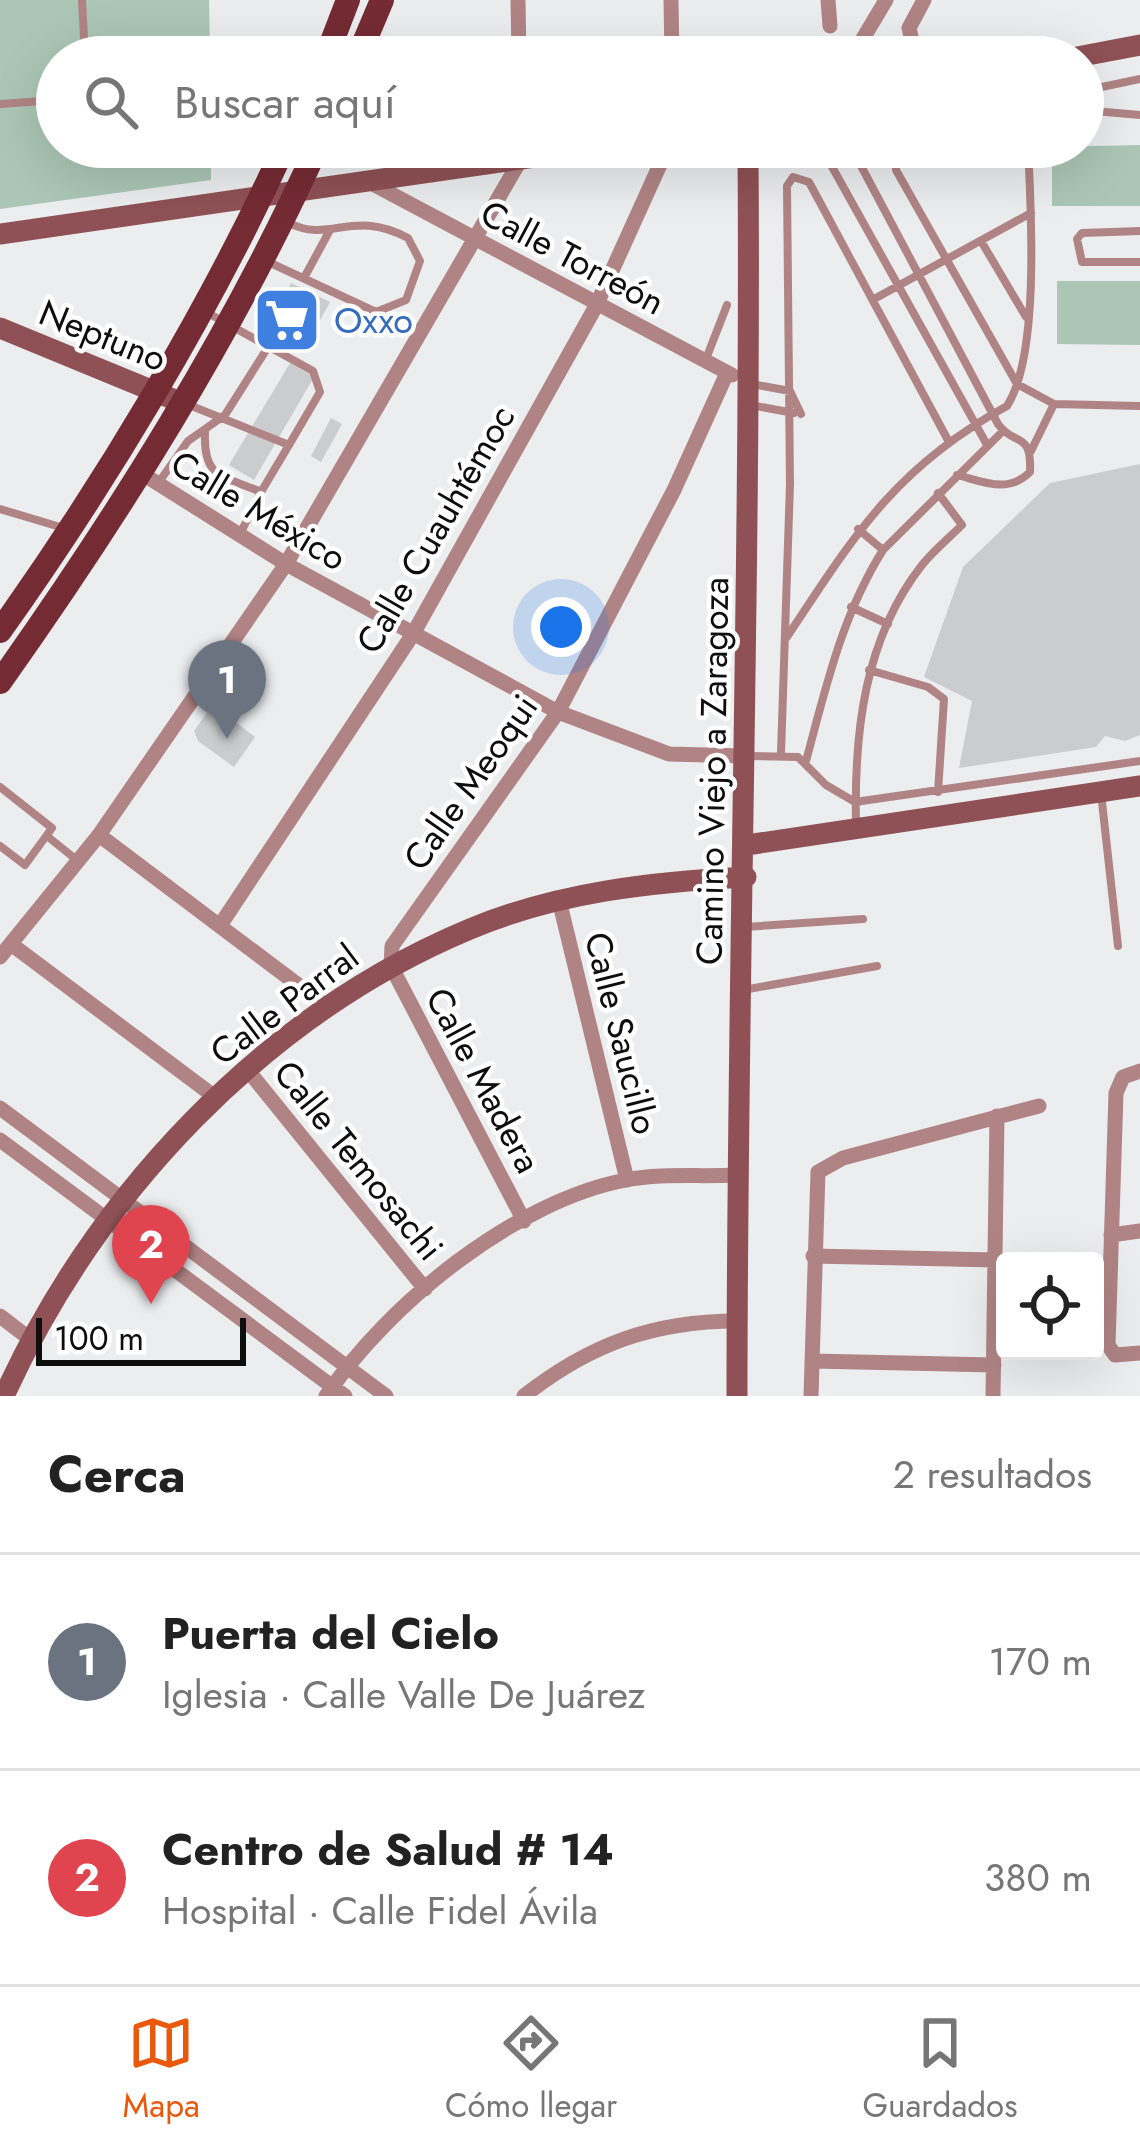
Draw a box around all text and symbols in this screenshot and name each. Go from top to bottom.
search box [36,36,1104,168]
icon: search [78,69,144,135]
text: Buscar aquí [174,70,396,135]
street label: Calle Torreón [472,187,674,327]
supermarket icon: Oxxo [252,285,322,355]
street label: Neptuno [32,286,174,384]
place label: Oxxo [334,294,413,346]
street label: Calle Cuauhtémoc [343,395,527,663]
street label: Calle México [161,437,357,583]
street label: Camino Viejo a Zaragoza [683,577,741,965]
your location [531,597,591,657]
pin: 1 [188,640,266,739]
street label: Calle Meoqui [390,684,550,880]
street label: Calle Saucillo [572,926,672,1140]
street label: Calle Parral [199,931,369,1077]
street label: Calle Madera [413,978,555,1182]
street label: Calle Temosachi [262,1049,456,1271]
pin: 2 [112,1205,190,1304]
map controls [996,1252,1104,1360]
button: locate [996,1252,1104,1360]
scale bar [36,1312,246,1365]
text: 100 m [54,1315,144,1362]
text: Cerca [48,1437,186,1511]
text: 2 resultados [893,1446,1092,1503]
text: Puerta del Cielo [162,1601,499,1666]
text: 1 [77,1633,97,1690]
text: 170 m [988,1633,1092,1690]
text: Iglesia · Calle Valle De Juárez [162,1666,645,1723]
text: Centro de Salud # 14 [162,1817,614,1882]
text: 2 [74,1849,100,1906]
text: 380 m [984,1849,1092,1906]
text: Hospital · Calle Fidel Ávila [162,1882,598,1939]
tab: Mapa [123,2010,200,2129]
tab: Cómo llegar [445,2010,617,2129]
tab: Guardados [863,2010,1017,2129]

